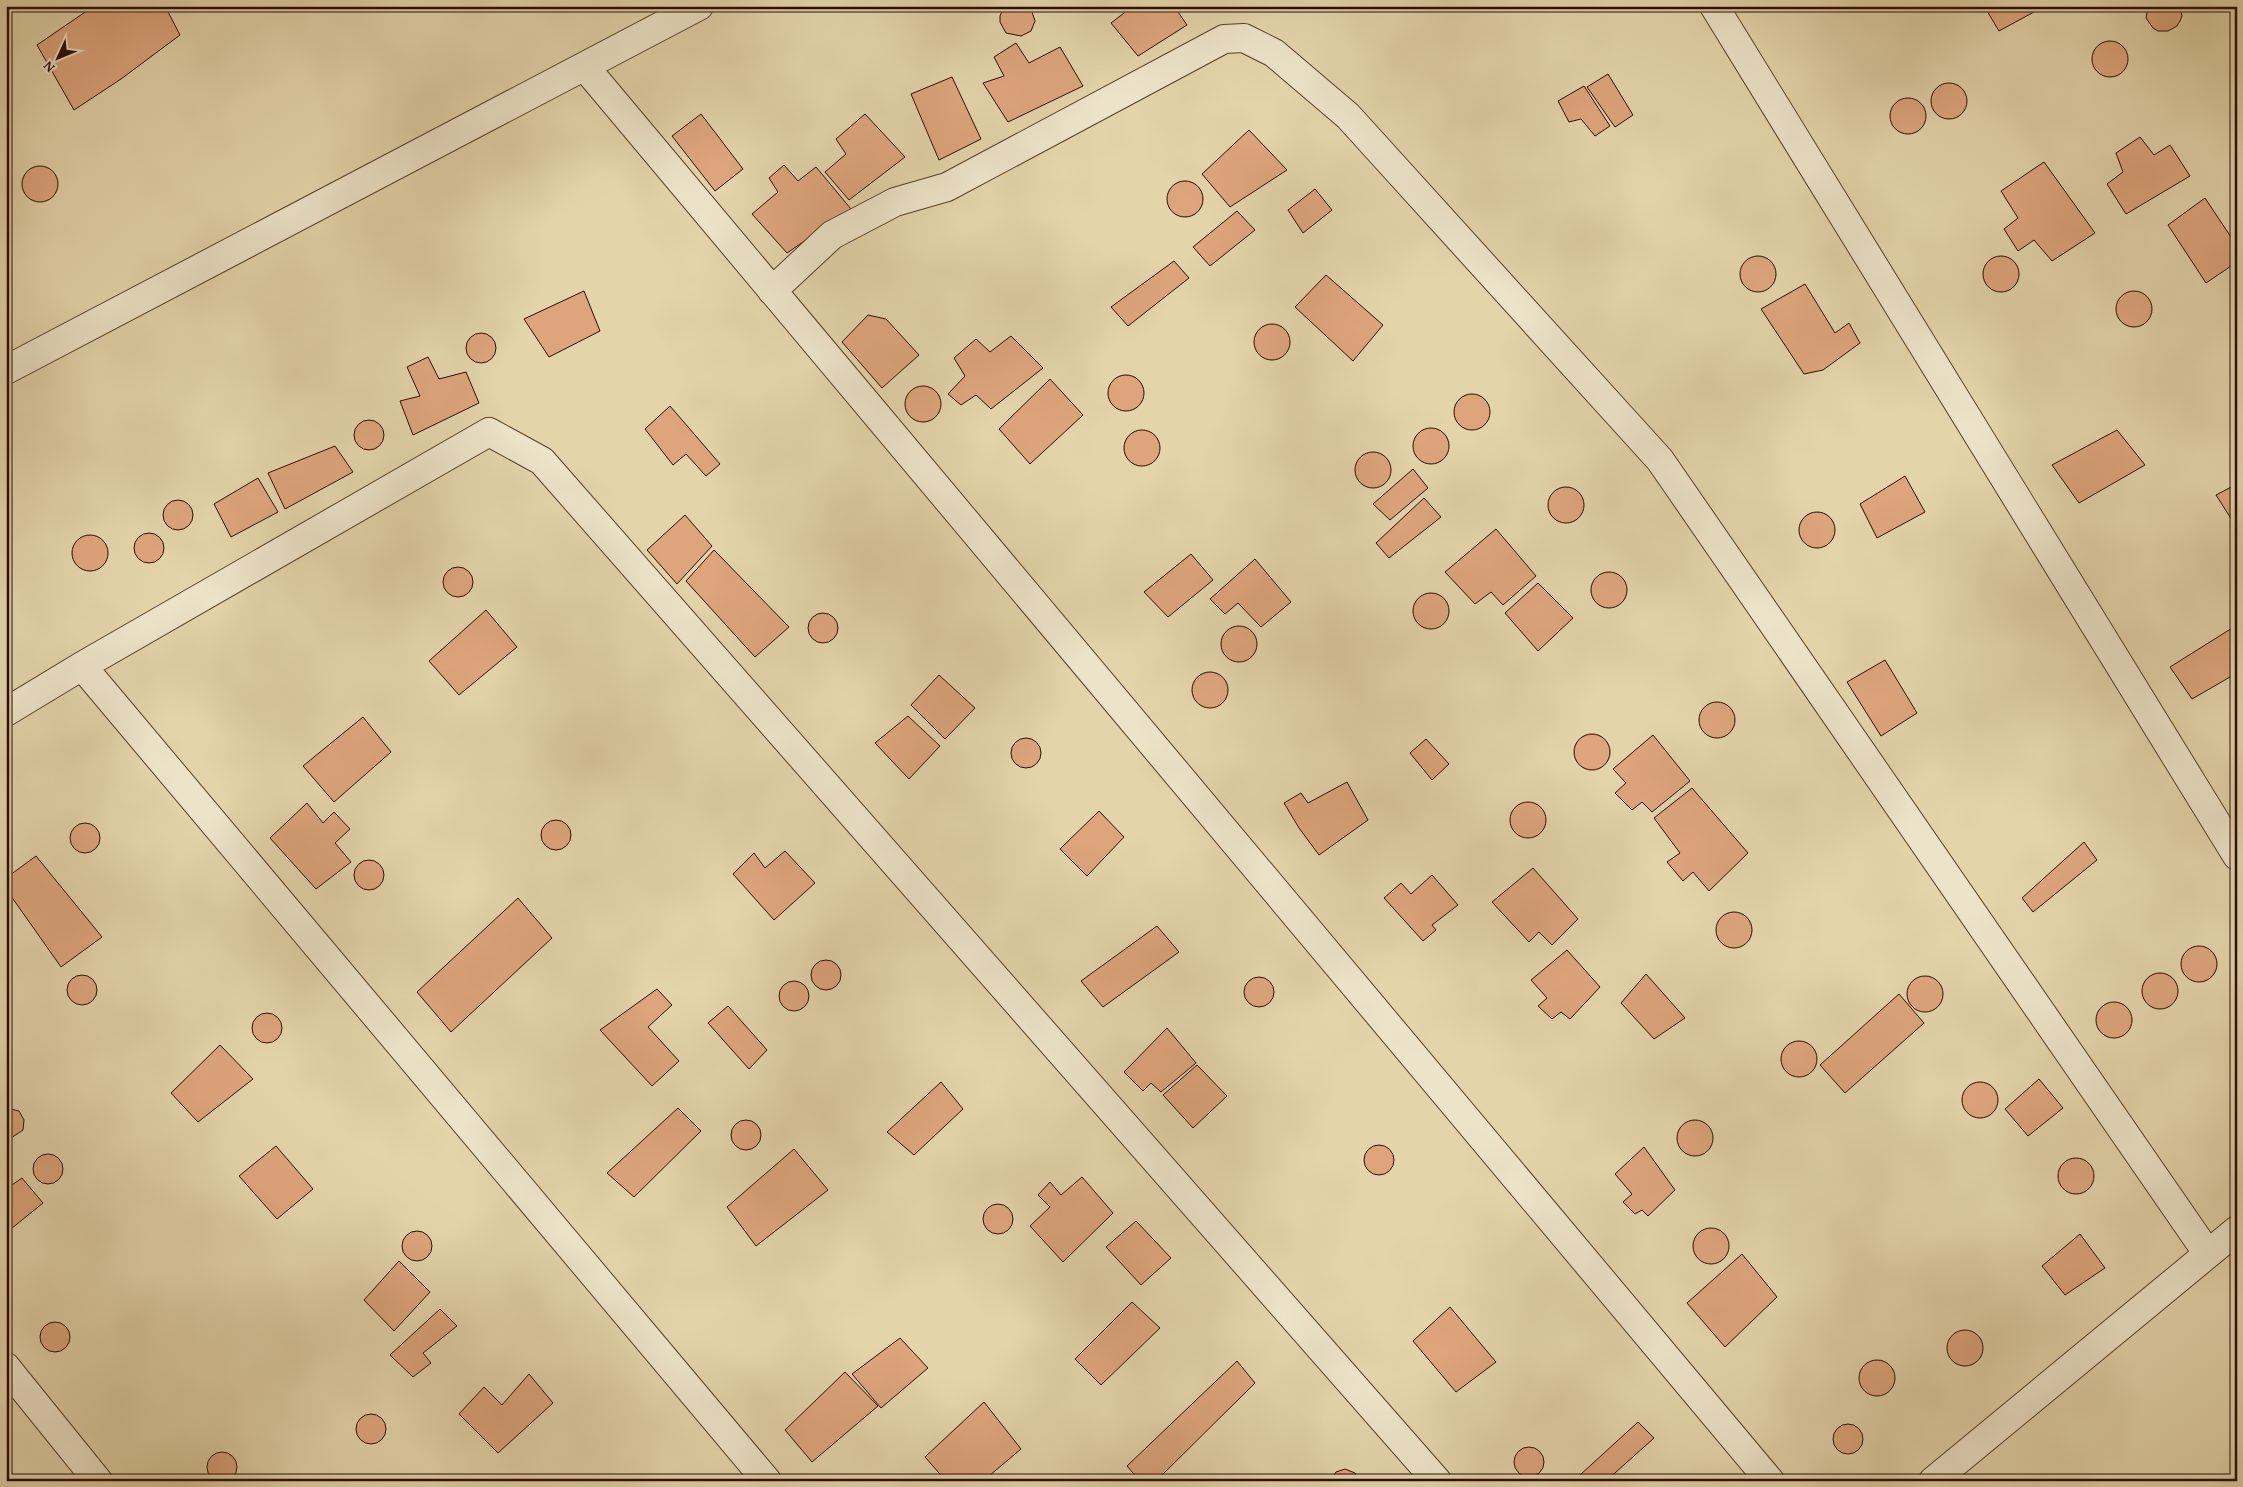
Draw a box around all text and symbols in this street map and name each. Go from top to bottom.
north arrow [32,32,82,82]
text: N [38,56,59,77]

